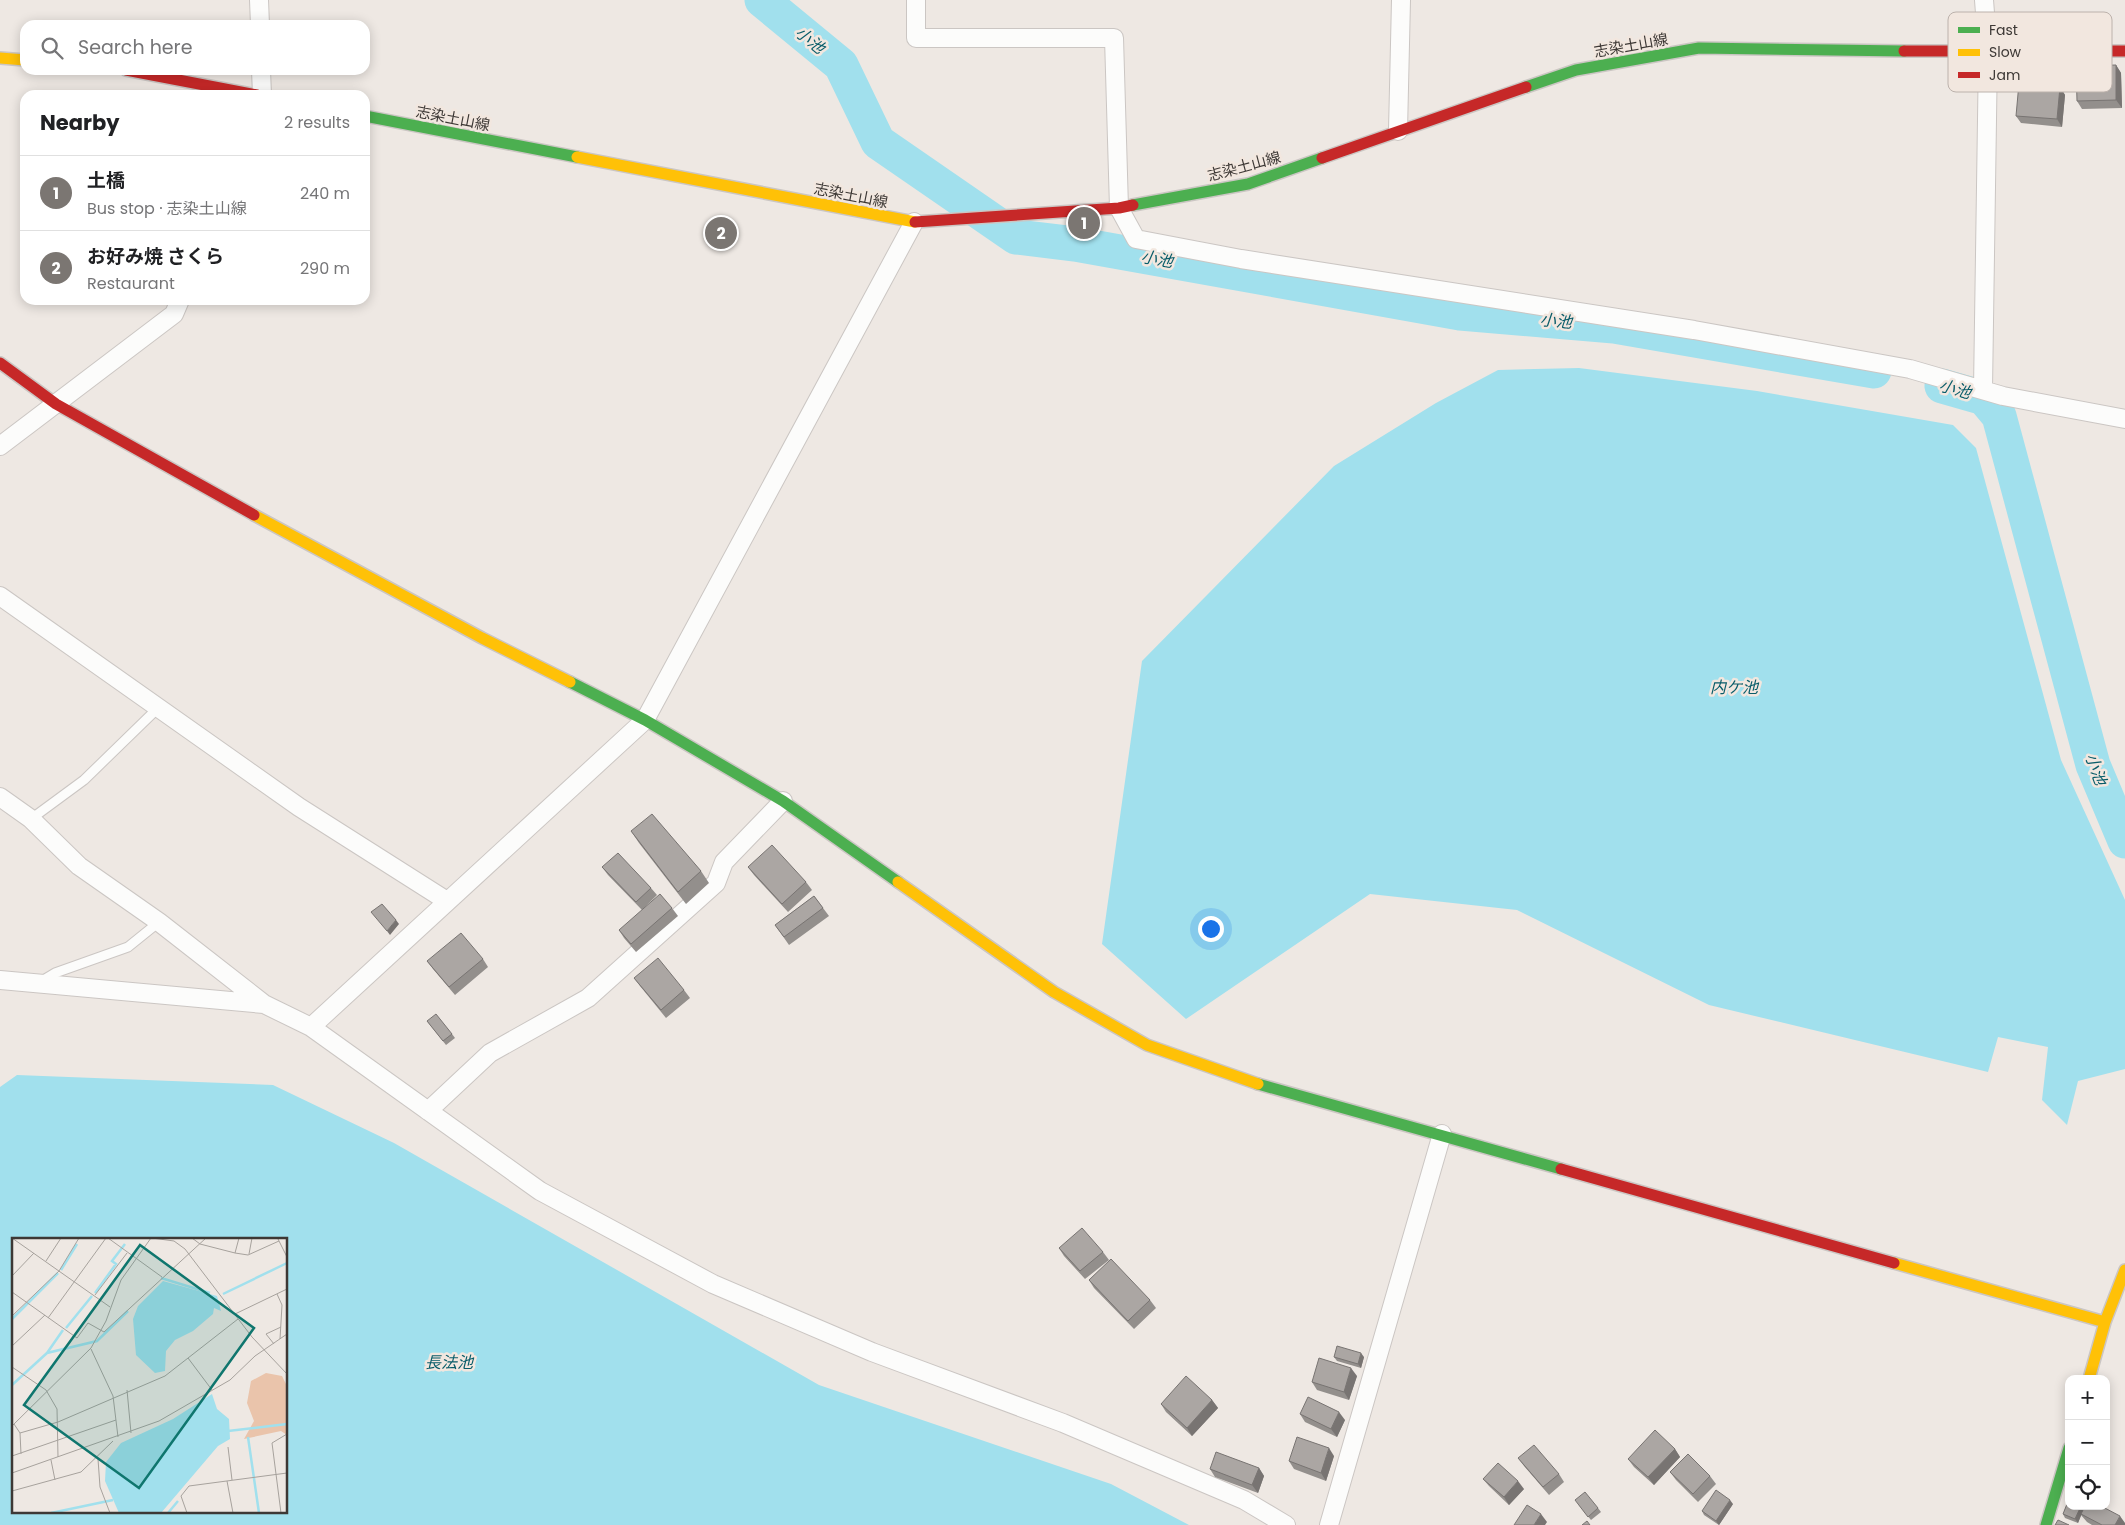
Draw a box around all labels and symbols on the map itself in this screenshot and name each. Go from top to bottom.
legend [1948,12,2112,92]
text: Fast [1989,20,2018,40]
water label: 小池 [790,21,831,60]
street label: 志染土山線 [1592,28,1670,62]
text: Slow [1989,42,2022,62]
text: Jam [1989,65,2020,85]
street label: 志染土山線 [414,101,492,135]
street label: 志染土山線 [1205,146,1283,186]
street label: 志染土山線 [812,178,890,212]
pin: 1 [1068,204,1100,242]
pin: 2 [705,214,737,252]
water label: 小池 [1139,245,1177,273]
water label: 小池 [1539,308,1575,334]
water label: 小池 [1936,374,1975,405]
water label: 内ケ池 [1710,676,1760,699]
water label: 小池 [2080,750,2113,790]
your location [1198,916,1224,942]
inset map [12,1238,288,1512]
water label: 長法池 [425,1351,475,1374]

